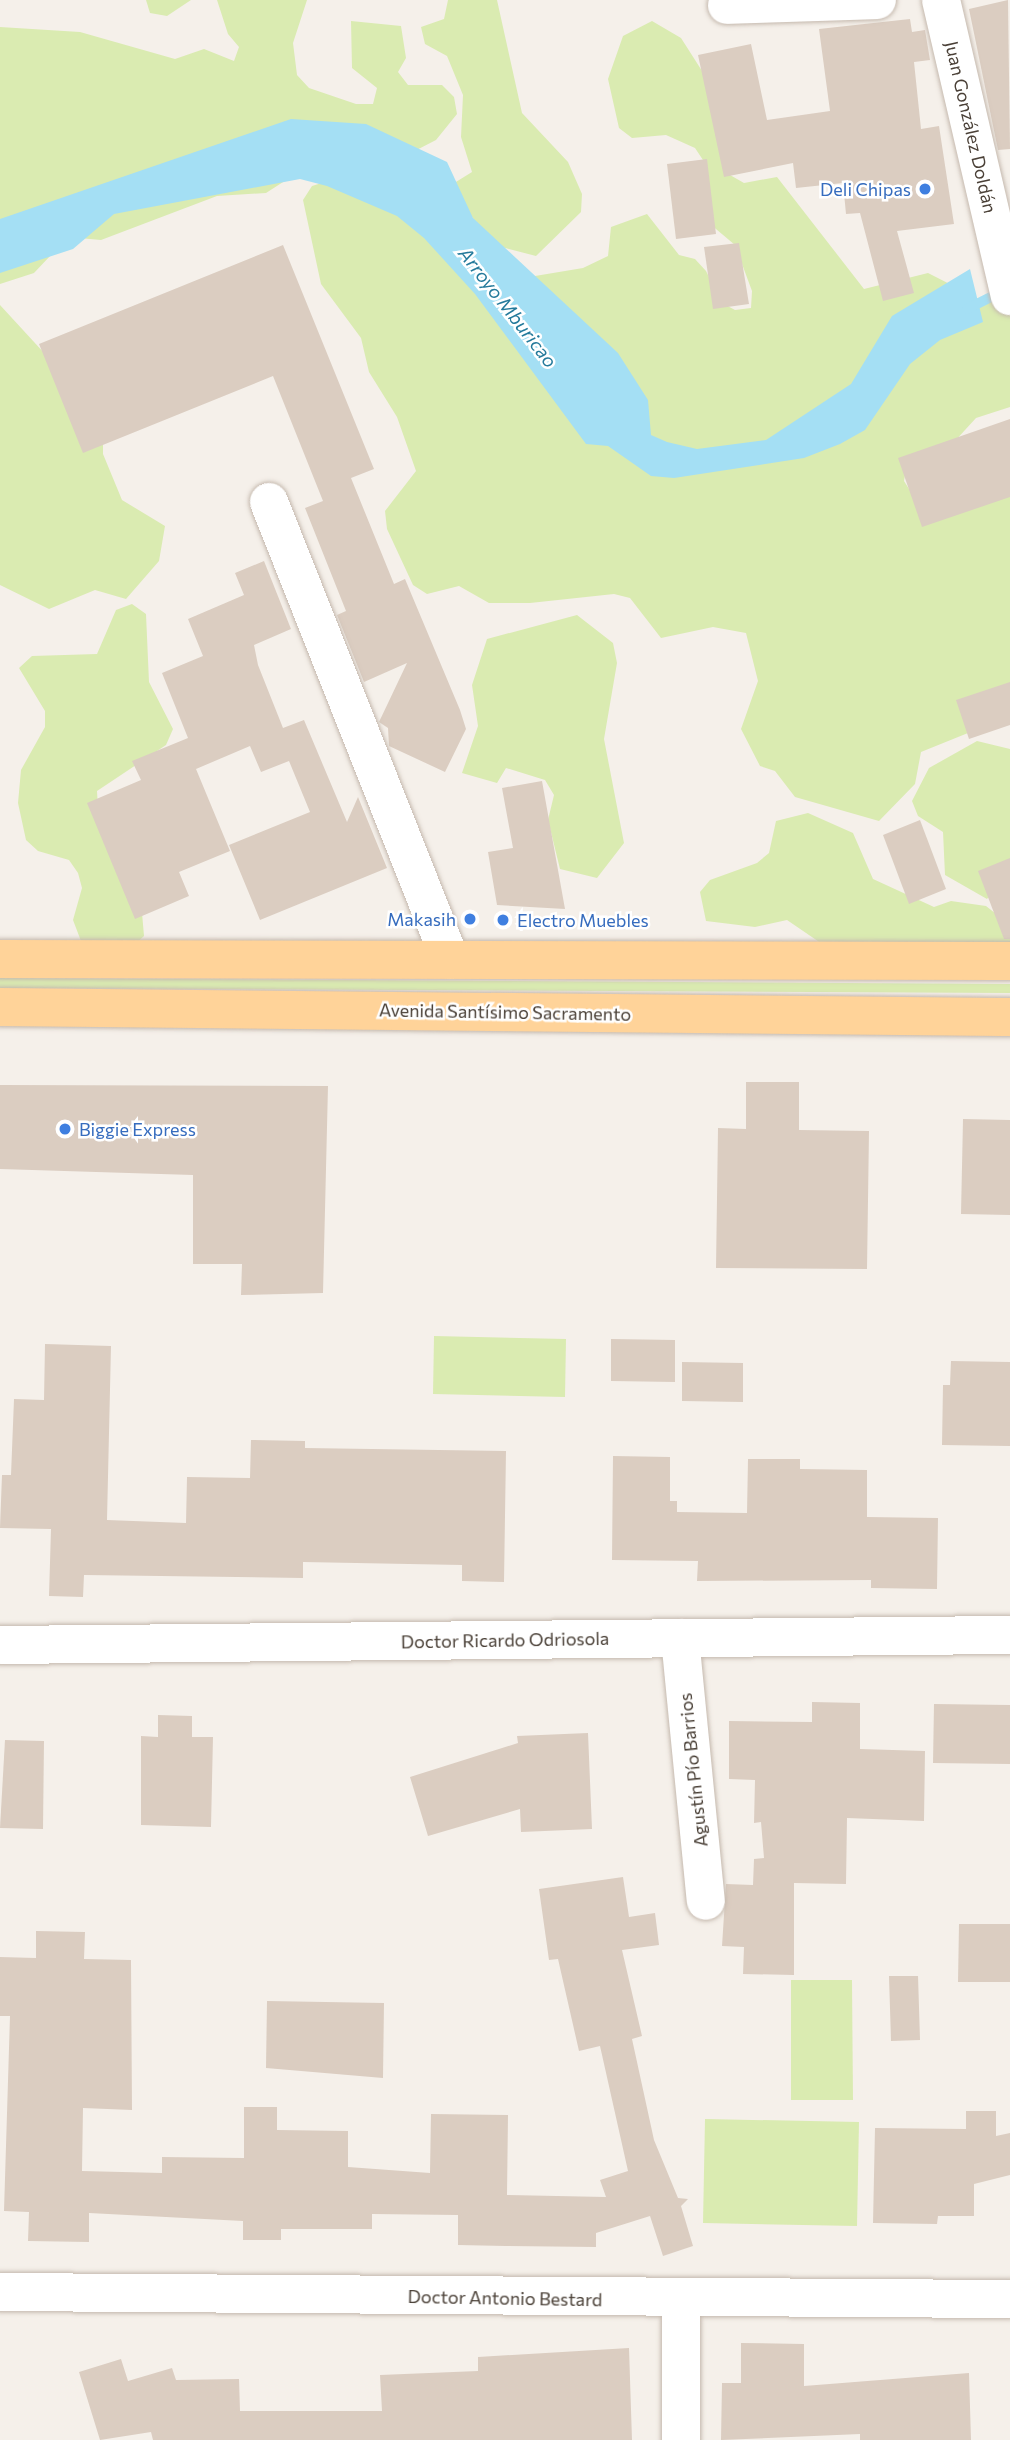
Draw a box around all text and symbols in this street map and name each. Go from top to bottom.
street label: Juan González Doldán [941,39,1001,215]
place label: Deli Chipas [820,178,911,200]
marker: Deli Chipas [917,181,933,197]
water label: Arroyo Mburicao [454,242,562,372]
place label: Makasih [387,908,456,930]
place label: Electro Muebles [517,909,649,931]
marker: Makasih [462,911,478,927]
marker: Electro Muebles [495,912,511,928]
street label: Avenida Santísimo Sacramento [379,999,631,1025]
place label: Biggie Express [79,1118,196,1140]
marker: Biggie Express [57,1121,73,1137]
street label: Doctor Ricardo Odriosola [401,1627,609,1653]
street label: Agustín Pío Barrios [674,1692,712,1848]
street label: Doctor Antonio Bestard [407,2286,603,2310]

